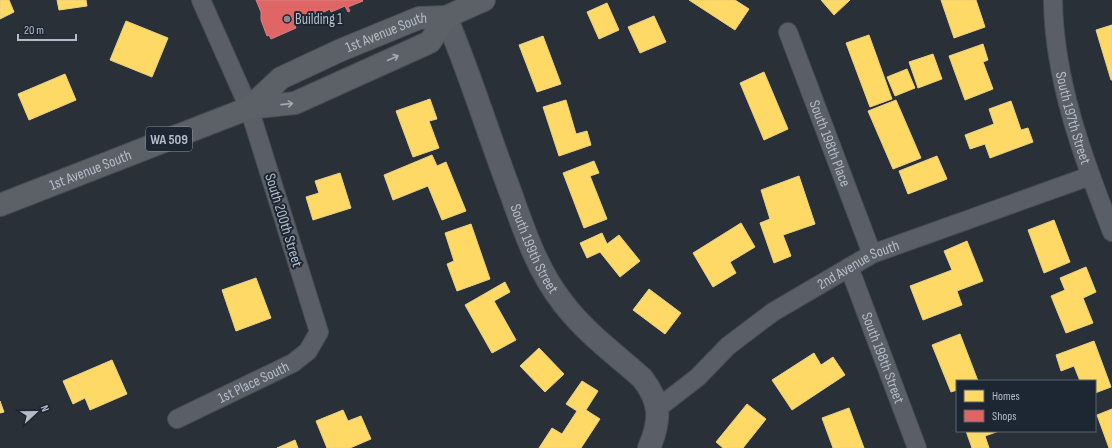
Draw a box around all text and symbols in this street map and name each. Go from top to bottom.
street label: 1st Avenue South [343,9,427,57]
place label: Building 1 [295,10,343,29]
marker: Building 1 [282,14,292,24]
scale bar [18,16,76,42]
text: 20 m [24,23,44,38]
one-way arrow [386,54,398,61]
street label: South 197th Street [1051,70,1095,167]
street label: South 198th Place [805,98,855,189]
one-way arrow [280,100,293,108]
road number: WA 509 [146,127,192,151]
street label: 1st Avenue South [47,146,134,195]
street label: South 200th Street [260,171,307,270]
street label: South 199th Street [505,202,563,298]
street label: 2nd Avenue South [814,236,902,294]
street label: South 198th Street [857,310,909,407]
street label: 1st Place South [215,357,293,408]
legend [956,380,1096,432]
text: Homes [992,389,1020,404]
north arrow [16,392,56,432]
text: N [38,403,52,414]
text: Shops [992,409,1017,424]

